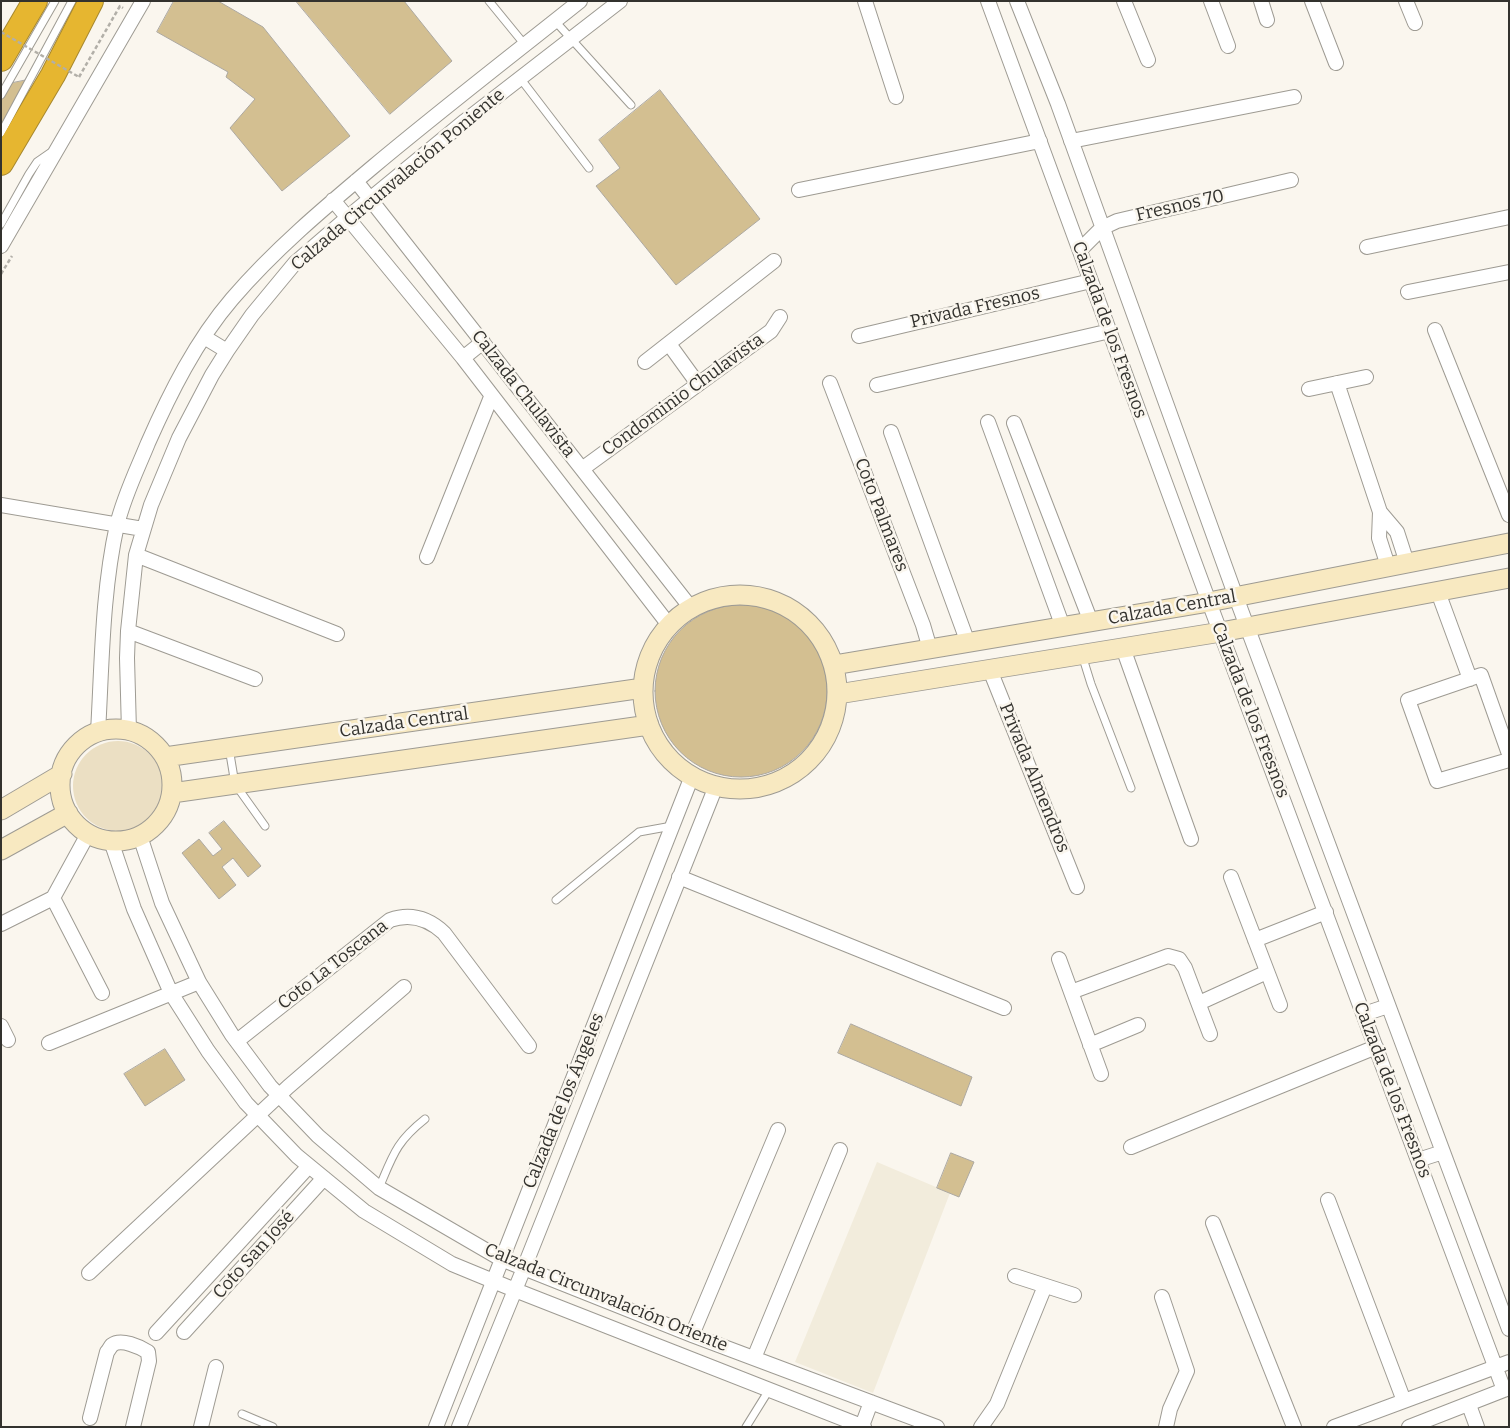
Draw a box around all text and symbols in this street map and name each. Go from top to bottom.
street label: Calzada Circunvalación Poniente [287,84,509,276]
street label: Fresnos 70 [1134,185,1226,227]
street label: Calzada de los Fresnos [1067,239,1151,421]
street label: Privada Fresnos [908,283,1042,333]
street label: Calzada Chulavista [466,326,580,462]
street label: Condominio Chulavista [598,329,768,461]
street label: Coto Palmares [849,455,913,575]
street label: Calzada Central [1106,586,1238,630]
street label: Calzada de los Fresnos [1206,619,1294,801]
street label: Privada Almendros [994,700,1074,856]
street label: Calzada Central [338,703,470,743]
street label: Coto La Toscana [274,915,392,1015]
street label: Calzada de los Fresnos [1348,999,1436,1181]
street label: Calzada de los Ángeles [519,1010,609,1192]
street label: Coto San José [209,1206,299,1304]
street label: Calzada Circunvalación Oriente [481,1239,731,1357]

